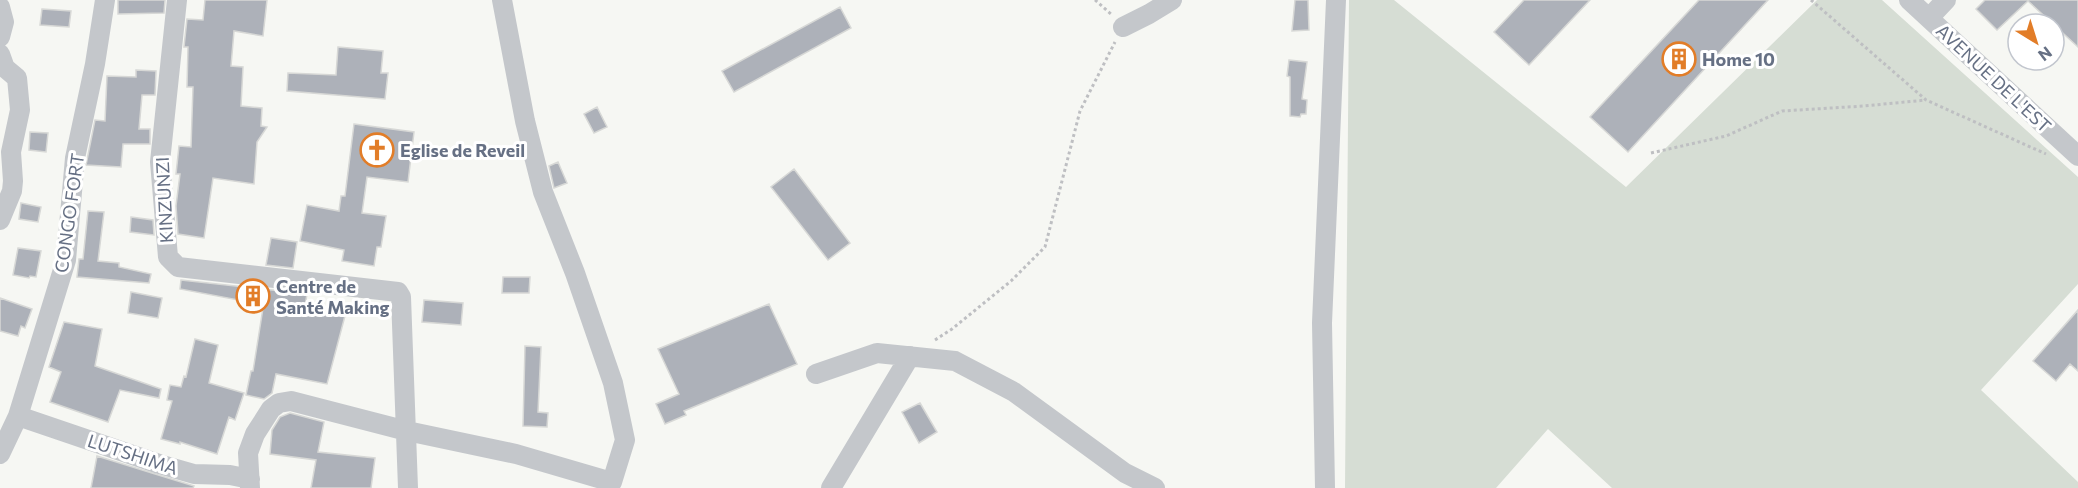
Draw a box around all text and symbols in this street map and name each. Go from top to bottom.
north arrow [2006,12,2066,72]
street label: AVENUE DE L'EST [1932,19,2056,137]
building icon: Home 10 [1661,41,1697,77]
place label: Home 10 [1702,48,1775,70]
church icon: Eglise de Reveil [359,132,395,168]
place label: Eglise de Reveil [400,139,525,161]
street label: CONGO FORT [50,152,88,274]
street label: KINZUNZI [151,156,177,244]
place label: Centre de Santé Making [276,275,390,318]
building icon: Centre de Santé Making [235,278,271,314]
street label: LUTSHIMA [85,429,181,479]

